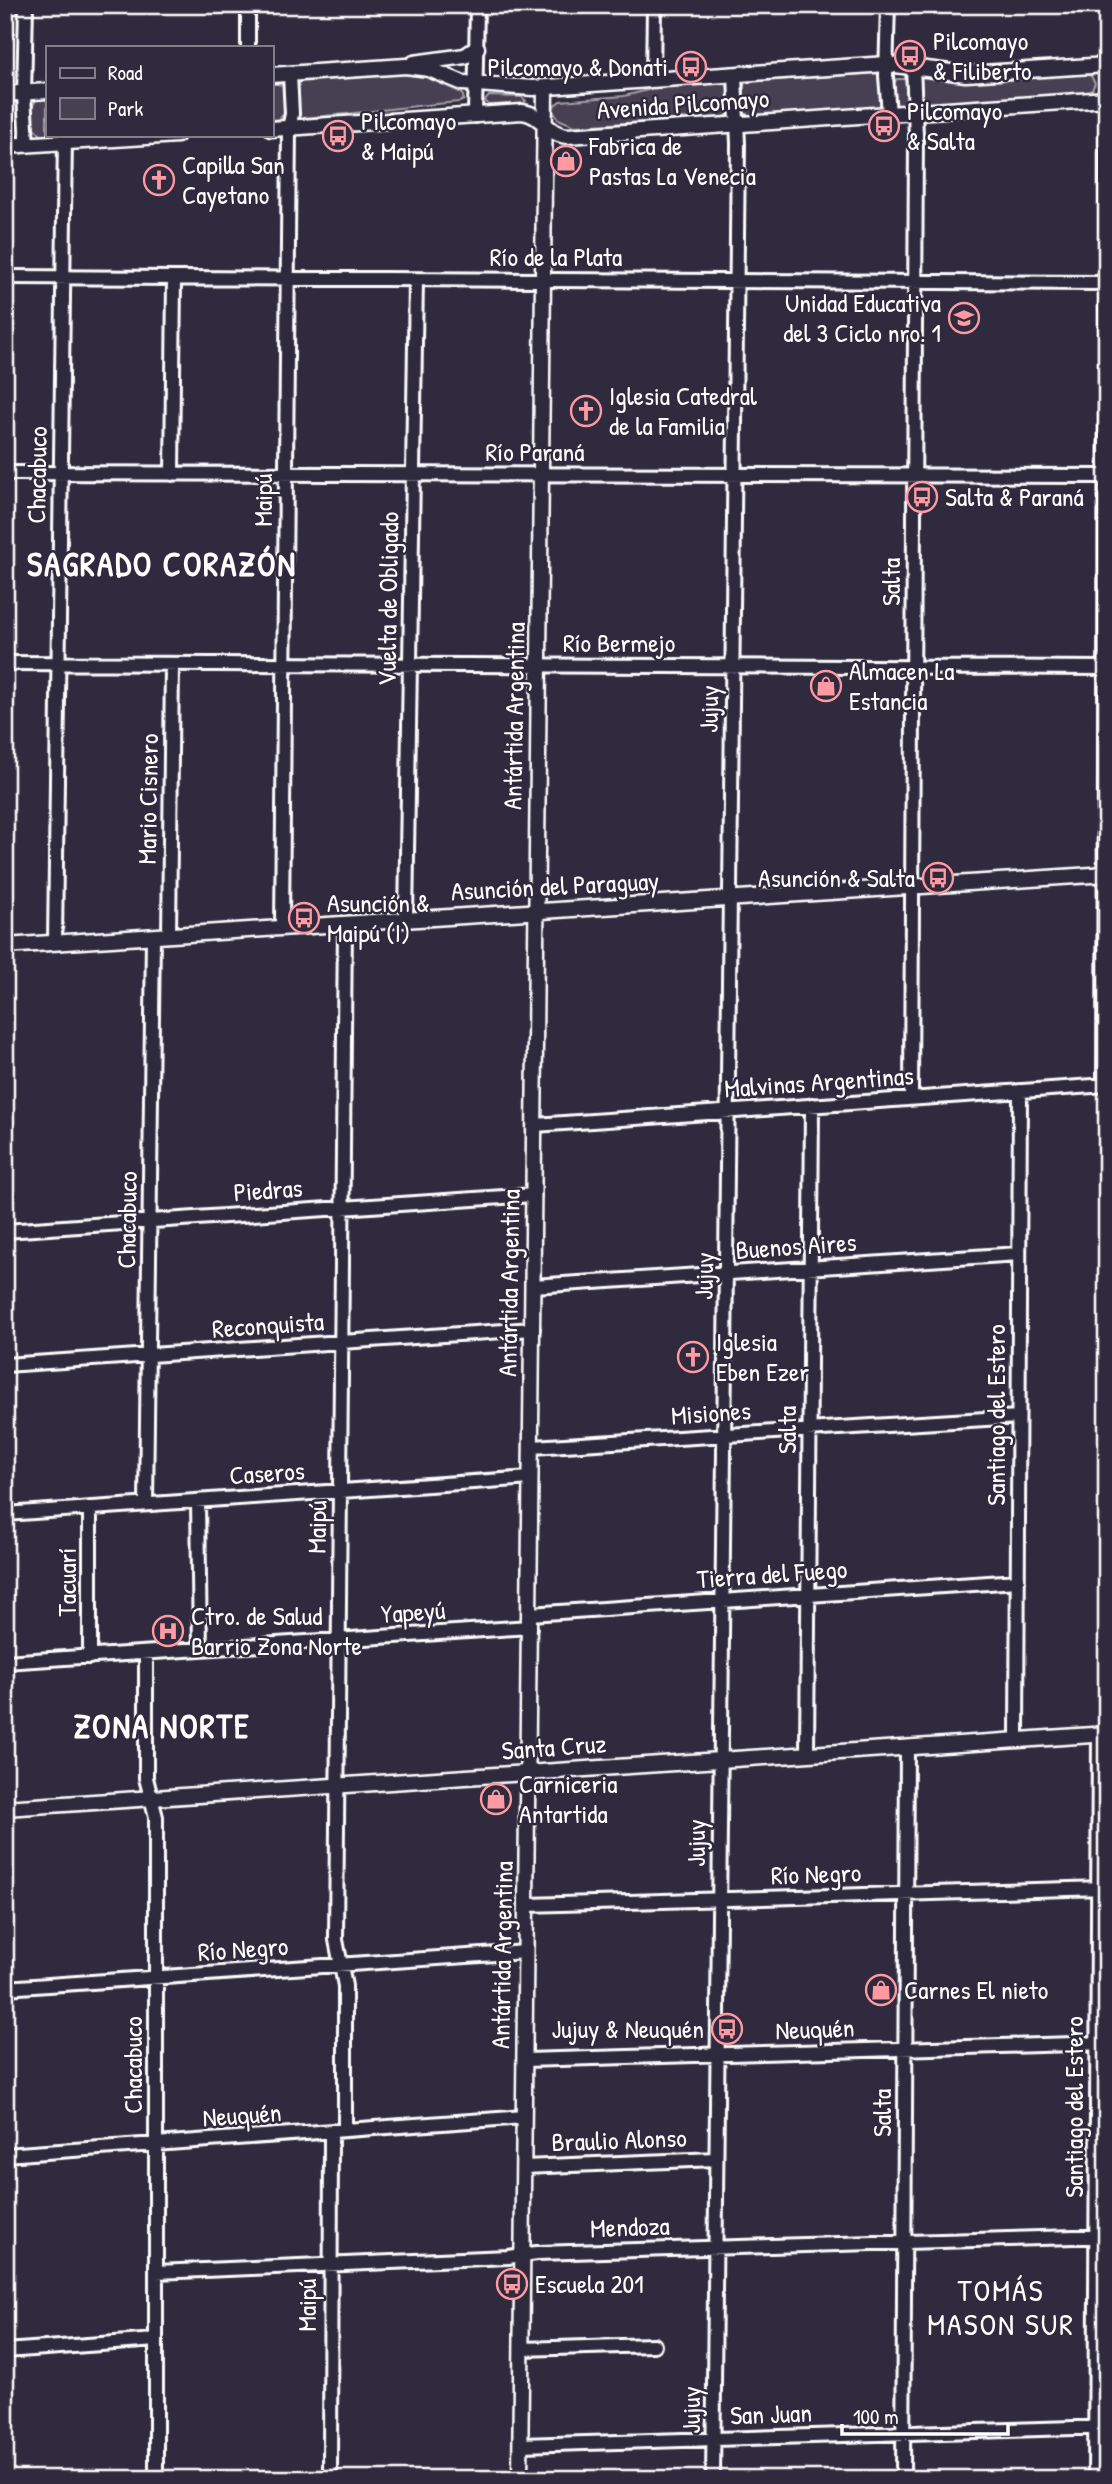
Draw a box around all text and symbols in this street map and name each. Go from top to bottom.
place label: Pilcomayo & Filiberto [933,23,1032,88]
bus stop icon: Pilcomayo & Filiberto [893,39,927,73]
legend [46,46,273,136]
place label: Pilcomayo & Donati [488,49,668,84]
bus stop icon: Pilcomayo & Donati [674,50,708,84]
text: Road [108,58,142,87]
street label: Avenida Pilcomayo [596,80,770,127]
place label: Pilcomayo & Salta [907,93,1002,158]
text: Park [108,94,143,123]
place label: Pilcomayo & Maipú [361,103,456,168]
bus stop icon: Pilcomayo & Salta [867,109,901,143]
bus stop icon: Pilcomayo & Maipú [321,119,355,153]
place label: Fabrica de Pastas La Venecia [588,128,756,193]
shop icon: Fabrica de Pastas La Venecia [549,144,583,178]
place label: Capilla San Cayetano [182,147,285,212]
church icon: Capilla San Cayetano [142,163,176,197]
street label: Río de la Plata [490,239,622,274]
place label: Unidad Educativa del 3 Ciclo nro. 1 [783,285,941,350]
school or university icon: Unidad Educativa del 3 Ciclo nro. 1 [947,301,981,335]
place label: Iglesia Catedral de la Familia [609,378,757,443]
church icon: Iglesia Catedral de la Familia [569,394,603,428]
street label: Chacabuco [18,426,55,524]
street label: Río Paraná [486,434,584,469]
street label: Maipú [245,473,280,527]
place label: Salta & Paraná [945,479,1084,514]
bus stop icon: Salta & Paraná [905,480,939,514]
street label: Vuelta de Obligado [368,512,407,686]
district label: SAGRADO CORAZÓN [27,542,297,586]
street label: Salta [873,558,908,606]
street label: Antártida Argentina [494,622,533,810]
street label: Río Bermejo [563,625,675,660]
place label: Almacen La Estancia [849,653,955,718]
shop icon: Almacen La Estancia [809,669,843,703]
street label: Jujuy [691,685,726,733]
street label: Mario Cisnero [129,733,166,865]
place label: Asunción & Salta [758,860,915,895]
bus stop icon: Asunción & Salta [921,861,955,895]
street label: Asunción del Paraguay [450,863,660,908]
place label: Asunción & Maipú (I) [327,885,430,950]
bus stop icon: Asunción & Maipú (I) [287,901,321,935]
street label: Malvinas Argentinas [723,1057,915,1106]
street label: Piedras [232,1170,304,1209]
street label: Chacabuco [108,1171,145,1269]
street label: Antártida Argentina [489,1189,528,1377]
street label: Buenos Aires [734,1224,858,1267]
street label: Jujuy [686,1252,721,1300]
street label: Reconquista [211,1303,325,1346]
place label: Iglesia Eben Ezer [716,1324,809,1389]
street label: Santiago del Estero [978,1324,1013,1506]
church icon: Iglesia Eben Ezer [676,1340,710,1374]
street label: Misiones [670,1392,752,1433]
street label: Salta [769,1406,804,1454]
street label: Caseros [228,1452,306,1493]
street label: Maipú [299,1500,334,1554]
street label: Tacuarí [49,1548,84,1616]
street label: Tierra del Fuego [696,1551,848,1596]
street label: Yapeyú [380,1592,446,1631]
place label: Ctro. de Salud Barrio Zona Norte [191,1598,362,1663]
hospital icon: Ctro. de Salud Barrio Zona Norte [151,1614,185,1648]
district label: ZONA NORTE [73,1704,251,1748]
street label: Santa Cruz [500,1725,607,1768]
place label: Carniceria Antartida [519,1766,618,1831]
shop icon: Carniceria Antartida [479,1782,513,1816]
street label: Jujuy [678,1819,713,1867]
street label: Río Negro [770,1854,862,1893]
street label: Antártida Argentina [482,1861,521,2049]
street label: Río Negro [197,1928,289,1969]
place label: Carnes El nieto [904,1972,1048,2007]
shop icon: Carnes El nieto [864,1973,898,2007]
street label: Neuquén [775,2010,855,2047]
place label: Jujuy & Neuquén [552,2011,704,2046]
bus stop icon: Jujuy & Neuquén [710,2012,744,2046]
street label: Chacabuco [115,2016,150,2114]
street label: Santiago del Estero [1056,2016,1091,2198]
street label: Salta [864,2089,899,2137]
street label: Neuquén [201,2094,283,2135]
street label: Braulio Alonso [551,2120,687,2159]
street label: Mendoza [590,2208,670,2245]
place label: Escuela 201 [535,2266,644,2301]
bus stop icon: Escuela 201 [495,2267,529,2301]
district label: TOMÁS MASON SUR [927,2270,1075,2344]
street label: Maipú [289,2278,324,2332]
street label: Jujuy [673,2386,708,2434]
scale bar [842,2393,1009,2437]
street label: San Juan [729,2395,812,2432]
text: 100 m [853,2402,899,2431]

